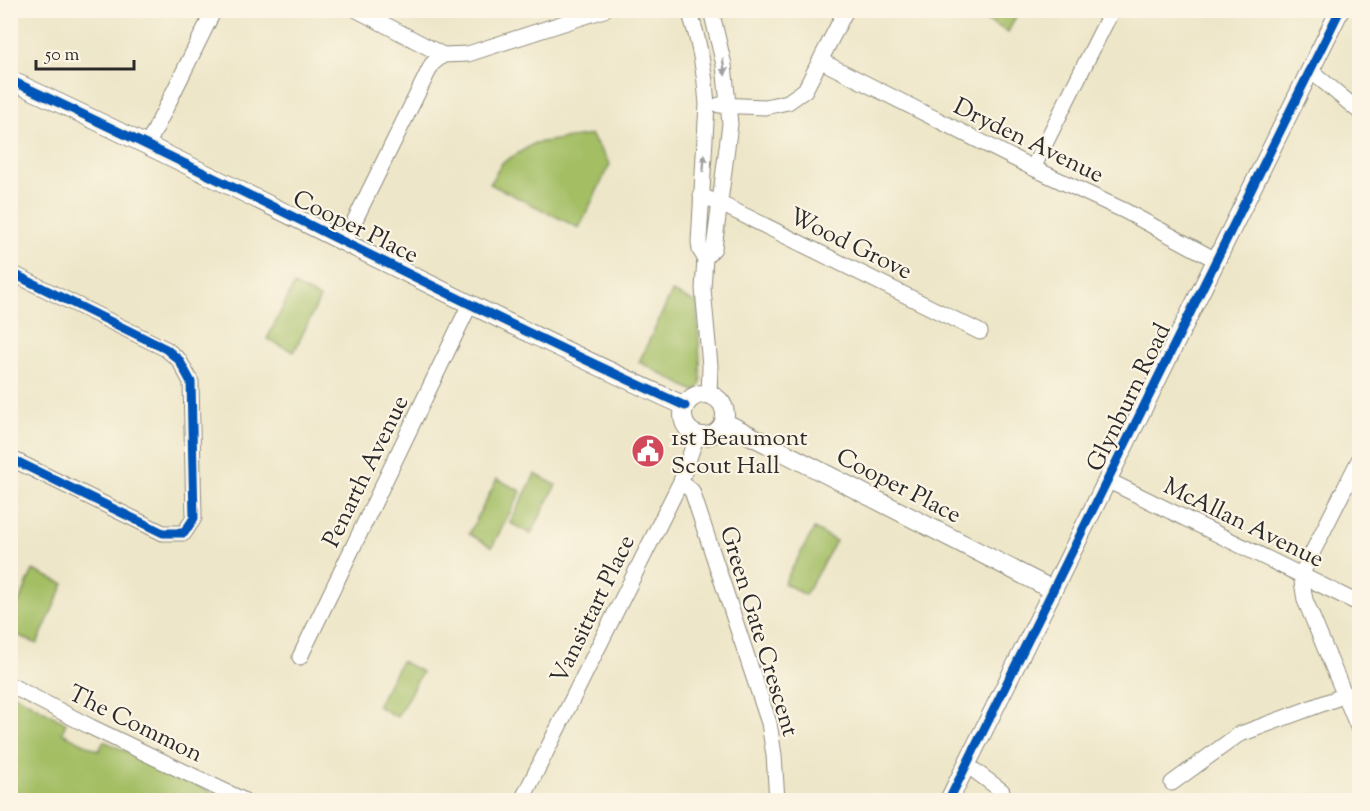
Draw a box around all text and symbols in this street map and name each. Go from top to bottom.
scale bar [36,33,134,71]
text: 50 m [44,43,80,69]
one-way arrow [720,58,729,77]
street label: Dryden Avenue [947,91,1109,193]
one-way arrow [699,154,709,173]
street label: Cooper Place [286,183,424,273]
street label: Wood Grove [783,200,917,289]
street label: Glynburn Road [1079,318,1181,478]
street label: Penarth Avenue [315,390,418,554]
place label: 1st Beaumont Scout Hall [671,422,808,484]
public building icon: 1st Beaumont Scout Hall [630,433,666,469]
street label: Cooper Place [830,441,967,533]
street label: McAllan Avenue [1157,470,1329,577]
street label: Green Gate Crescent [710,522,806,741]
street label: Vansittart Place [543,530,645,690]
street label: The Common [62,678,208,772]

